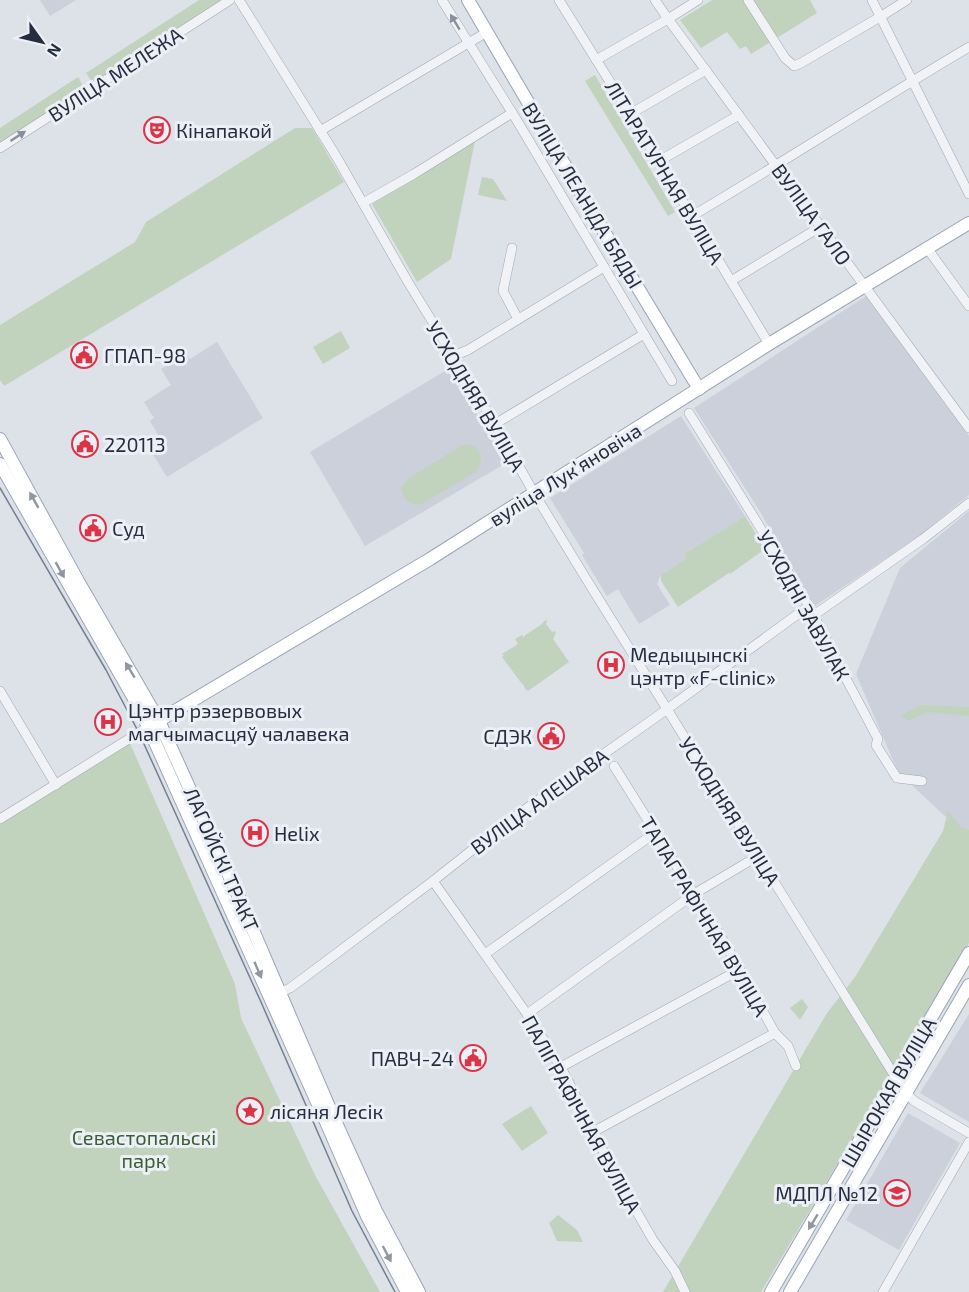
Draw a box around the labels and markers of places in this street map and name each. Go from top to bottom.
theatre icon: Кінапакой [142,115,172,145]
place label: Кінапакой [176,118,272,142]
public building icon: ГПАП-98 [69,340,99,370]
place label: ГПАП-98 [104,343,186,367]
public building icon: 220113 [70,429,100,459]
place label: 220113 [104,432,166,456]
public building icon: Суд [78,513,108,543]
place label: Суд [112,516,145,541]
place label: Медыцынскі цэнтр «F-clinic» [630,642,776,689]
hospital icon: Медыцынскі цэнтр «F-clinic» [596,650,626,680]
place label: Цэнтр рэзервовых магчымасцяў чалавека [128,698,350,746]
hospital icon: Цэнтр рэзервовых магчымасцяў чалавека [93,707,123,737]
public building icon: СДЭК [536,721,566,751]
place label: СДЭК [483,724,532,748]
hospital icon: Helix [240,818,270,848]
place label: Helix [274,821,320,845]
public building icon: ПАВЧ-24 [458,1043,488,1073]
place label: ПАВЧ-24 [371,1046,454,1070]
place icon: лісяня Лесік [235,1096,265,1126]
place label: лісяня Лесік [270,1099,384,1123]
school or university icon: МДПЛ №12 [882,1178,912,1208]
place label: МДПЛ №12 [775,1181,878,1205]

